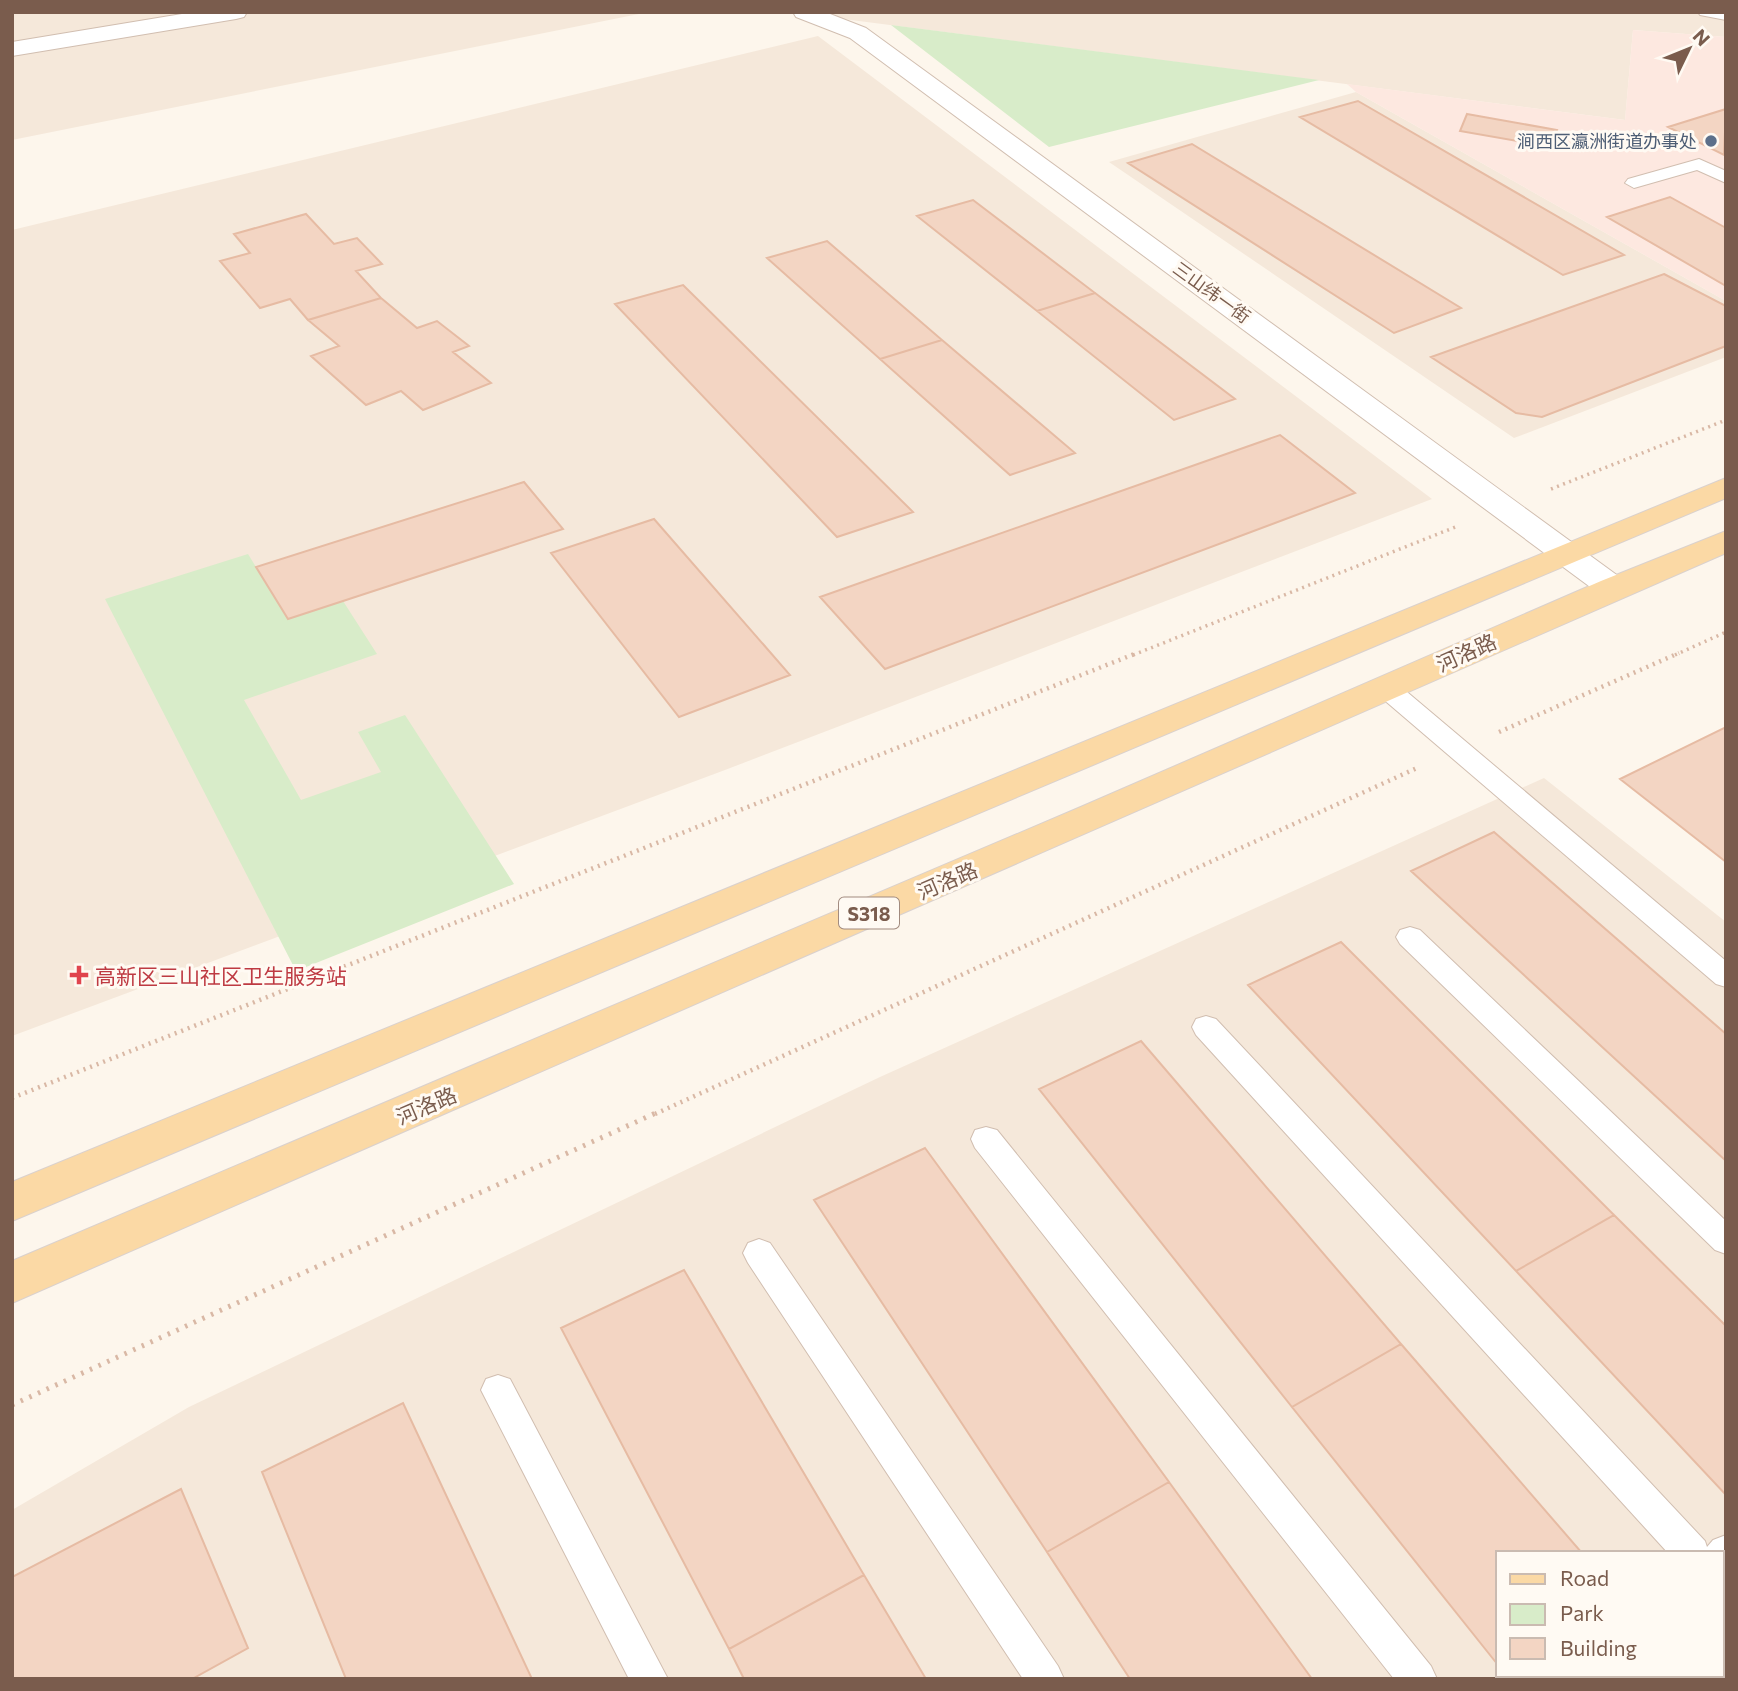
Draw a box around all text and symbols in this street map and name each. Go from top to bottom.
north arrow [1654,14,1724,84]
text: N [1689,24,1715,50]
place label: 涧西区瀛洲街道办事处 [1517,130,1697,152]
marker: 涧西区瀛洲街道办事处 [1703,133,1719,149]
street label: 三山纬一街 [1169,257,1255,327]
street label: 河洛路 [1432,628,1500,676]
street label: 河洛路 [913,856,981,904]
road number: S318 [839,897,899,928]
place label: 高新区三山社区卫生服务站 [95,963,347,988]
marker: 高新区三山社区卫生服务站 [69,965,89,985]
street label: 河洛路 [392,1081,460,1129]
legend [1496,1551,1724,1677]
text: Road [1560,1565,1609,1590]
text: Park [1560,1600,1604,1625]
text: Building [1560,1635,1637,1660]

